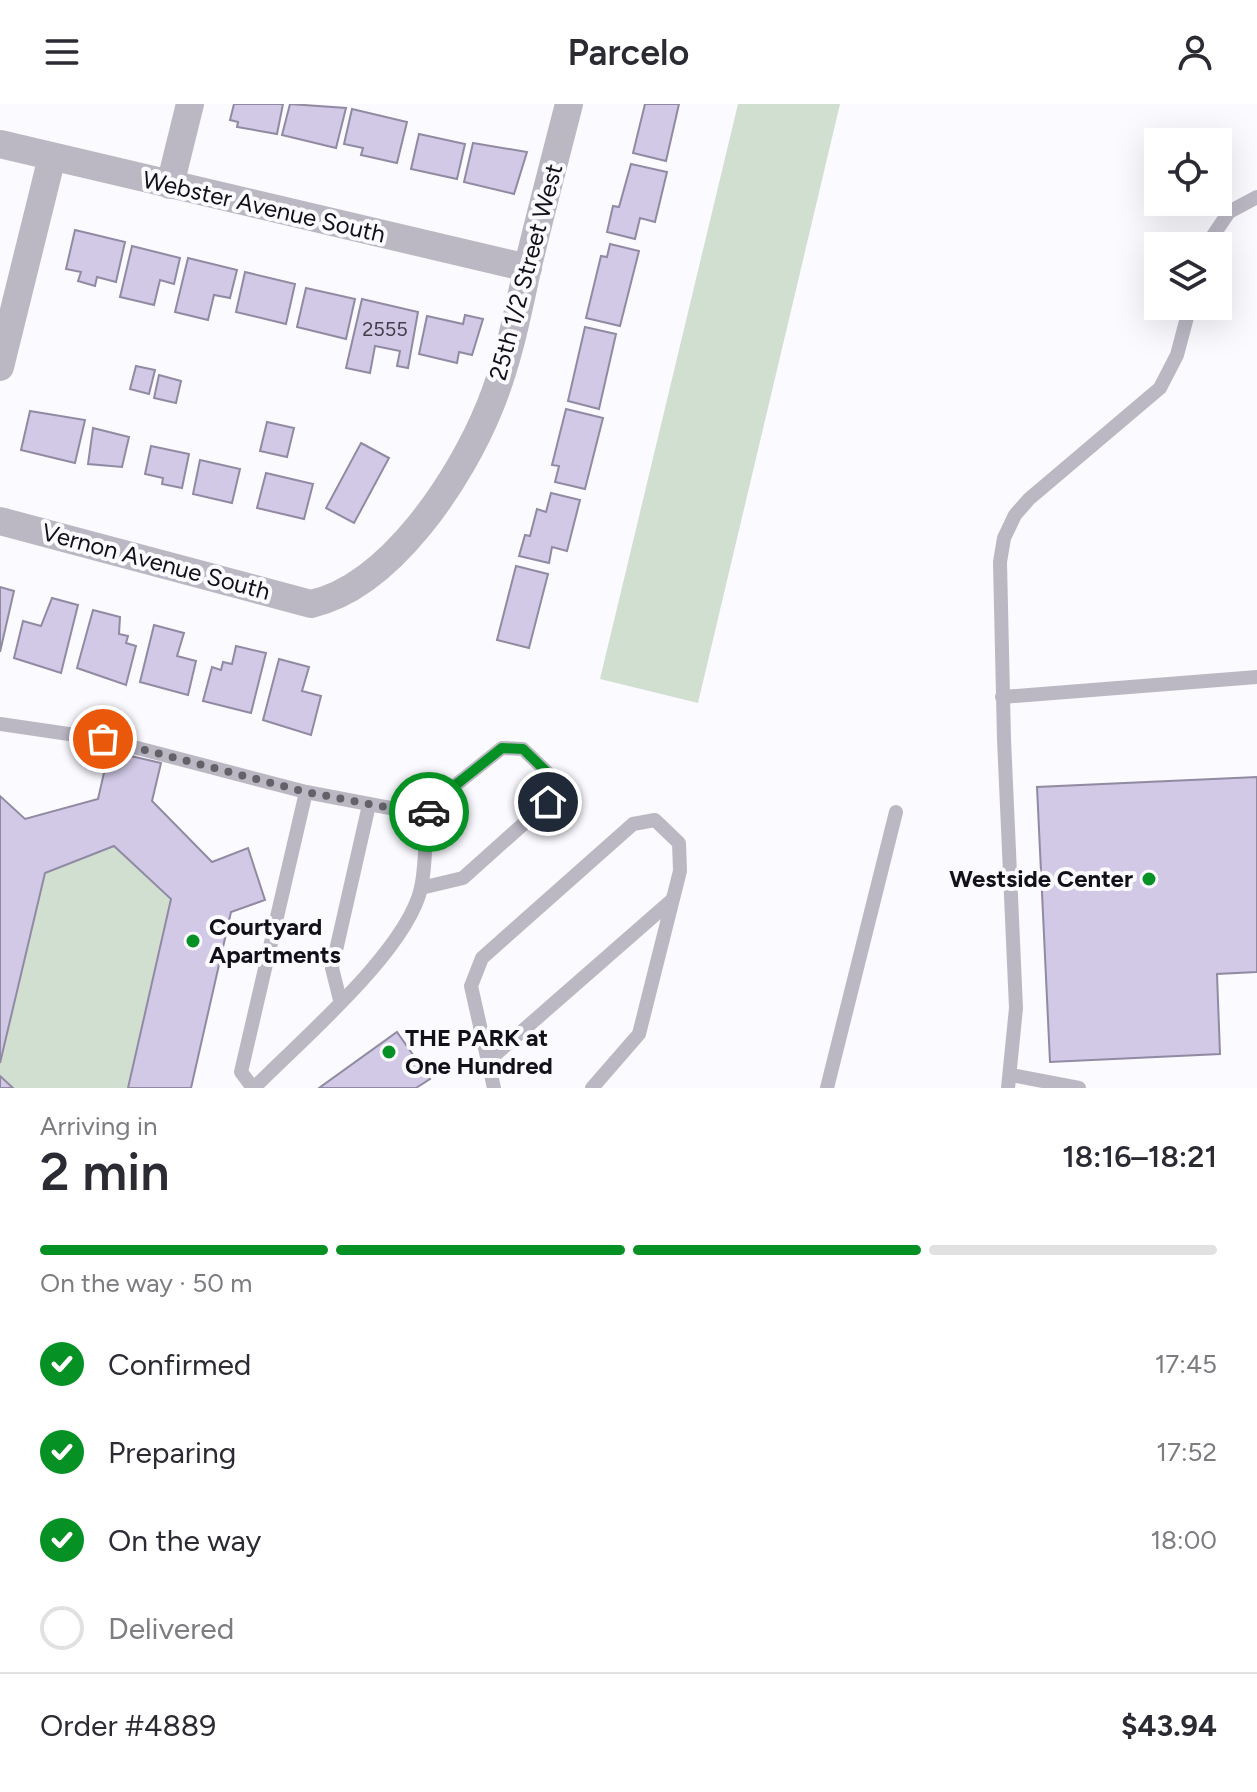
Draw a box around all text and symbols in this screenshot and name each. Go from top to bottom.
icon: menu [40,30,84,74]
icon: person [1173,30,1217,74]
text: Parcelo [568,31,689,74]
map controls [1144,128,1232,320]
button: locate [1144,128,1232,216]
street label: 25th 1/2 Street West [483,161,568,383]
street label: Webster Avenue South [140,164,388,249]
button: layers [1144,232,1232,320]
house number: 2555 [362,317,408,341]
street label: Vernon Avenue South [39,517,273,606]
pin [69,705,137,773]
icon: bag [81,717,125,761]
pin [514,768,582,836]
courier [389,772,469,852]
icon: home [526,780,570,824]
icon: car [407,790,451,834]
place label: Westside Center [949,864,1133,893]
marker: Westside Center [1140,870,1158,888]
place label: Courtyard Apartments [209,912,341,969]
marker: Courtyard Apartments [184,932,202,950]
place label: THE PARK at One Hundred [405,1023,553,1080]
marker: THE PARK at One Hundred [380,1043,398,1061]
text: Arriving in [40,1110,158,1142]
text: 18:16–18:21 [1062,1138,1217,1175]
text: 2 min [40,1141,169,1203]
text: On the way · 50 m [40,1267,253,1299]
icon: check [40,1342,84,1386]
text: Confirmed [108,1346,251,1383]
text: 17:45 [1155,1348,1217,1380]
icon: check [40,1430,84,1474]
text: Preparing [108,1434,236,1471]
text: 17:52 [1156,1436,1217,1468]
icon: check [40,1518,84,1562]
text: On the way [108,1522,261,1559]
text: 18:00 [1150,1524,1217,1556]
text: Delivered [108,1610,234,1647]
text: Order #4889 [40,1707,216,1744]
text: $43.94 [1121,1707,1217,1744]

